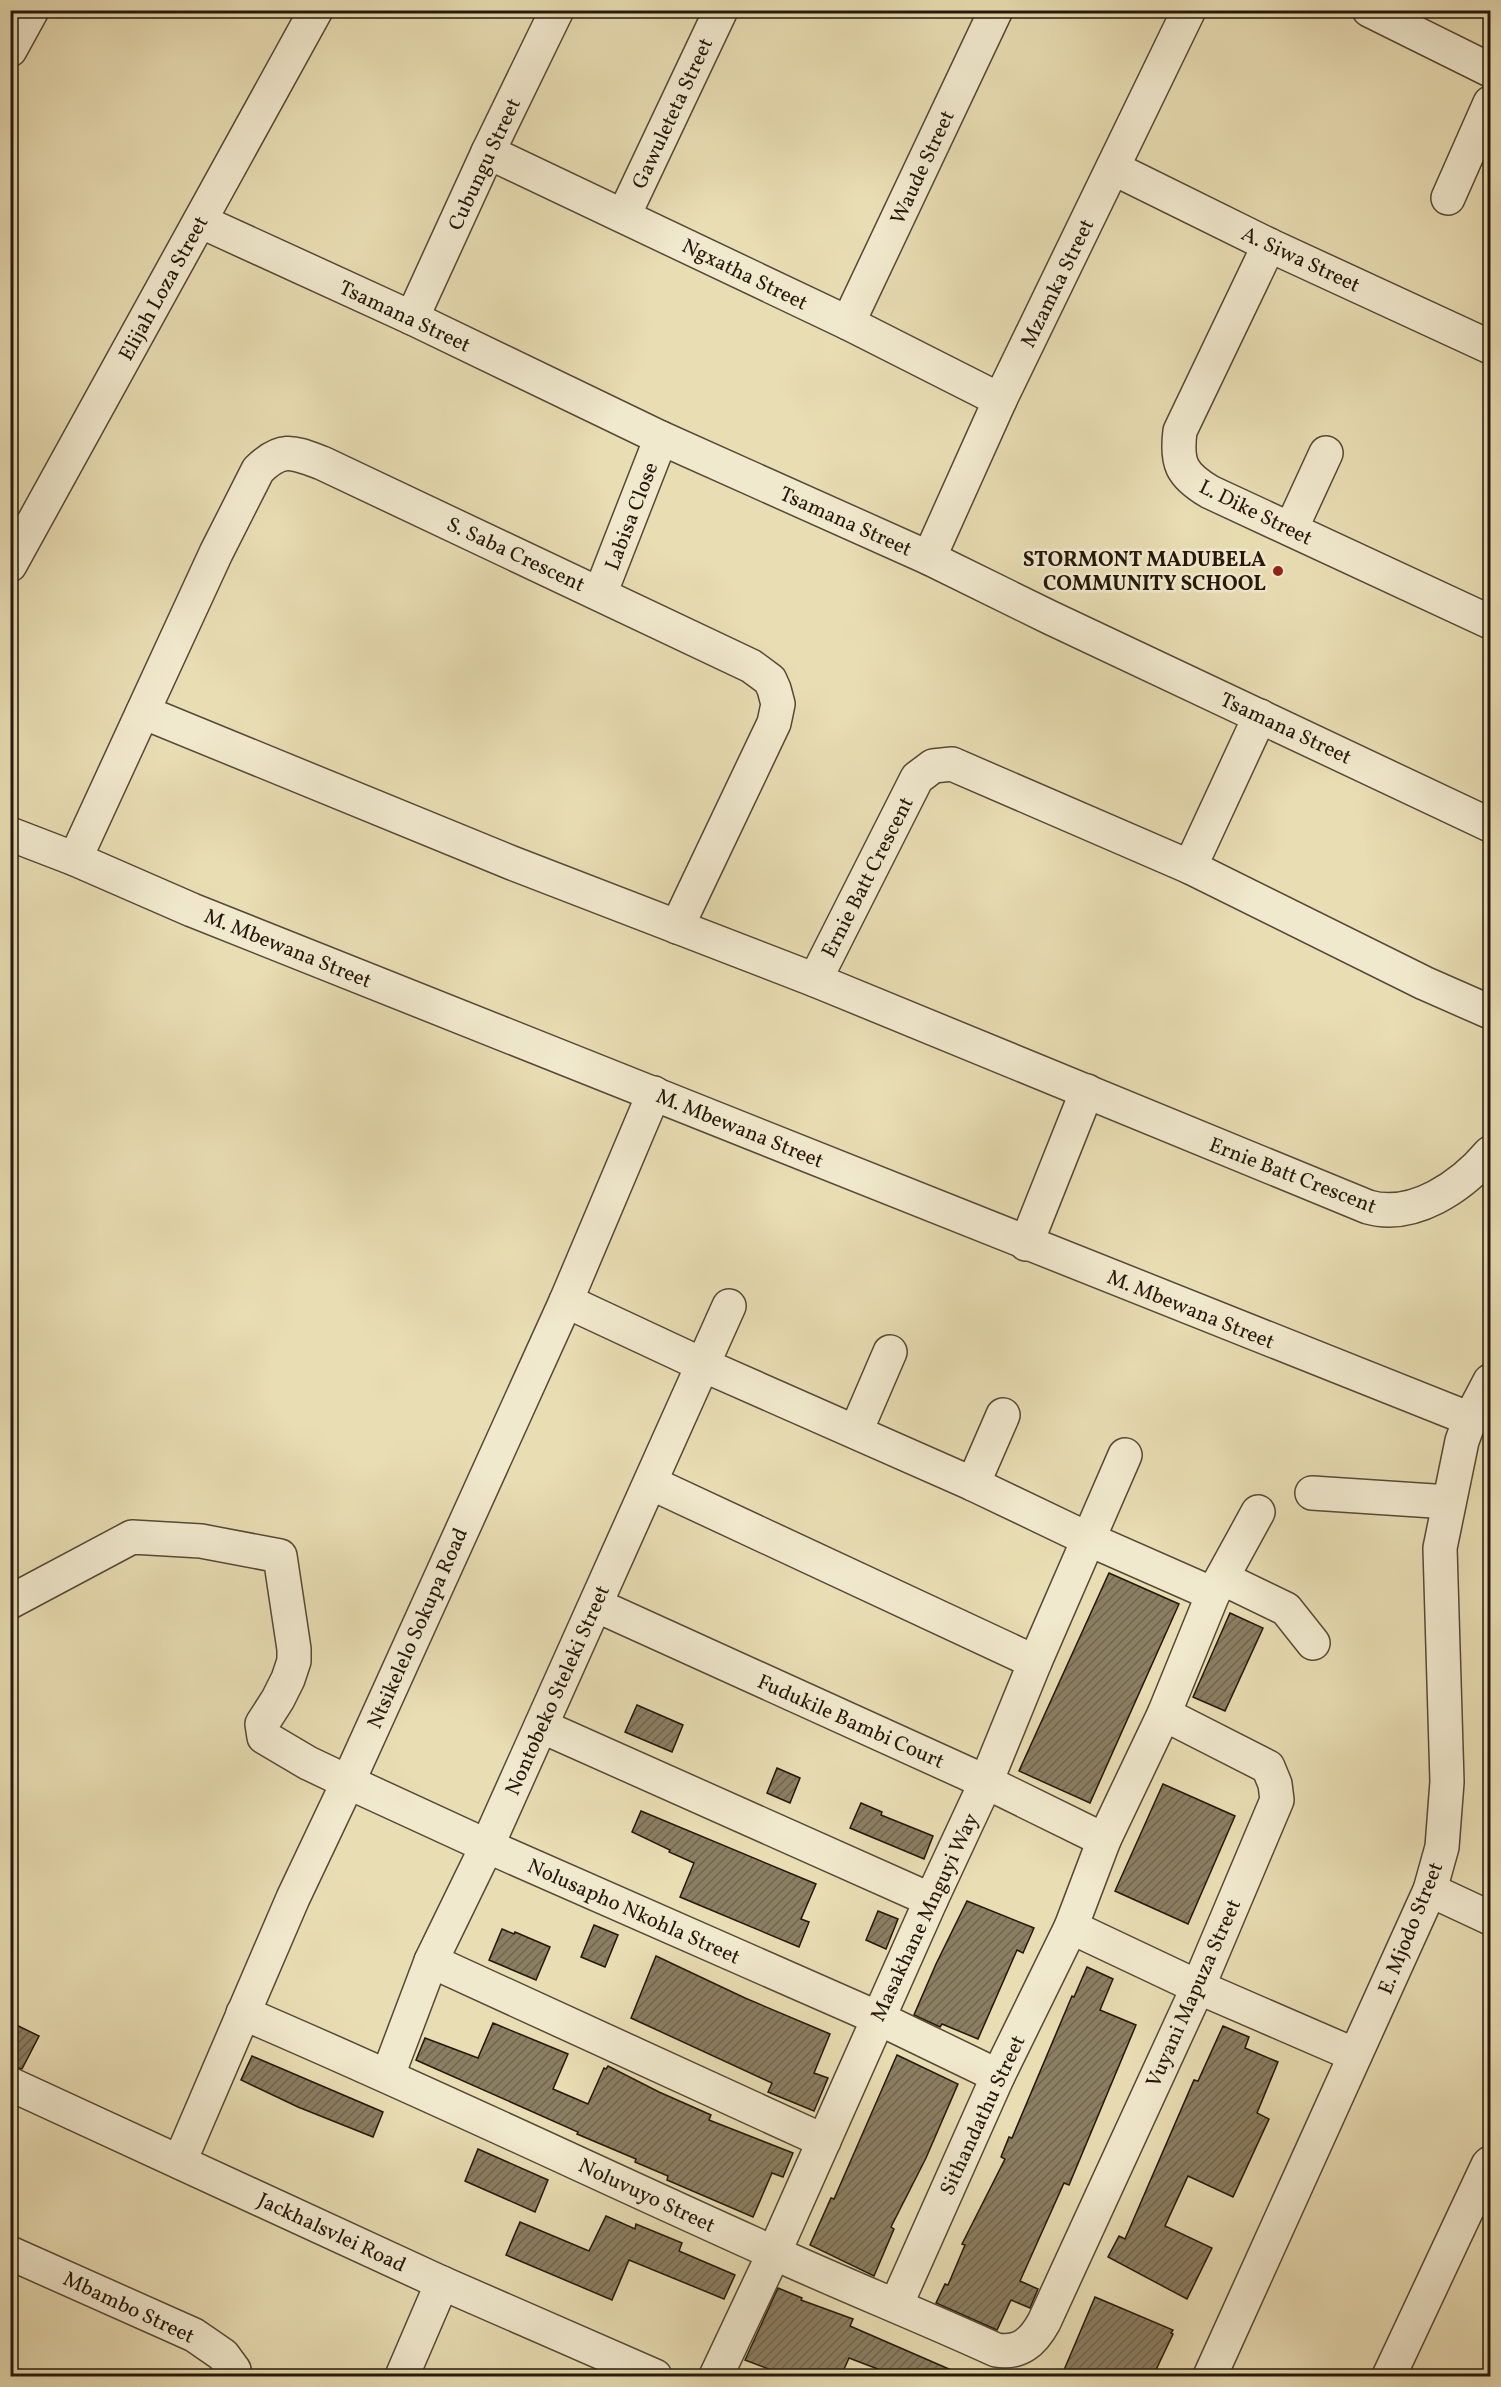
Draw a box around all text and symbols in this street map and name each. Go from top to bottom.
street label: Gawuleteta Street [626,33,721,194]
street label: Cubungu Street [442,94,529,236]
street label: Waude Street [884,106,962,229]
street label: Elijah Loza Street [113,211,216,366]
street label: Mzamka Street [1015,214,1102,353]
street label: A. Siwa Street [1236,220,1364,301]
street label: Ngxatha Street [676,232,812,318]
street label: Tsamana Street [334,274,475,361]
street label: Labisa Close [598,458,666,575]
street label: L. Dike Street [1194,473,1317,553]
street label: Tsamana Street [775,480,916,564]
street label: S. Saba Crescent [441,511,589,600]
place label: STORMONT MADUBELA COMMUNITY SCHOOL [1023,546,1266,599]
marker: STORMONT MADUBELA COMMUNITY SCHOOL [1271,564,1285,578]
street label: Tsamana Street [1215,686,1356,773]
street label: Ernie Batt Crescent [815,792,921,963]
street label: M. Mbewana Street [199,903,376,996]
street label: M. Mbewana Street [651,1083,828,1176]
street label: Ernie Batt Crescent [1205,1131,1380,1222]
street label: M. Mbewana Street [1102,1264,1279,1357]
street label: Ntsikelelo Sokupa Road [361,1524,476,1734]
street label: Nontobeko Steleki Street [499,1581,618,1800]
street label: Fudukile Bambi Court [752,1668,949,1777]
street label: Masakhane Mnguyi Way [864,1808,987,2026]
street label: Nolusapho Nkohla Street [522,1852,744,1972]
street label: E. Mjodo Street [1372,1858,1451,1999]
street label: Vuyani Mapuza Street [1140,1895,1249,2092]
street label: Sithandathu Street [933,2031,1033,2201]
street label: Noluvuyo Street [573,2152,720,2241]
street label: Jackhalsvlei Road [252,2186,410,2280]
street label: Mbambo Street [58,2265,199,2352]

